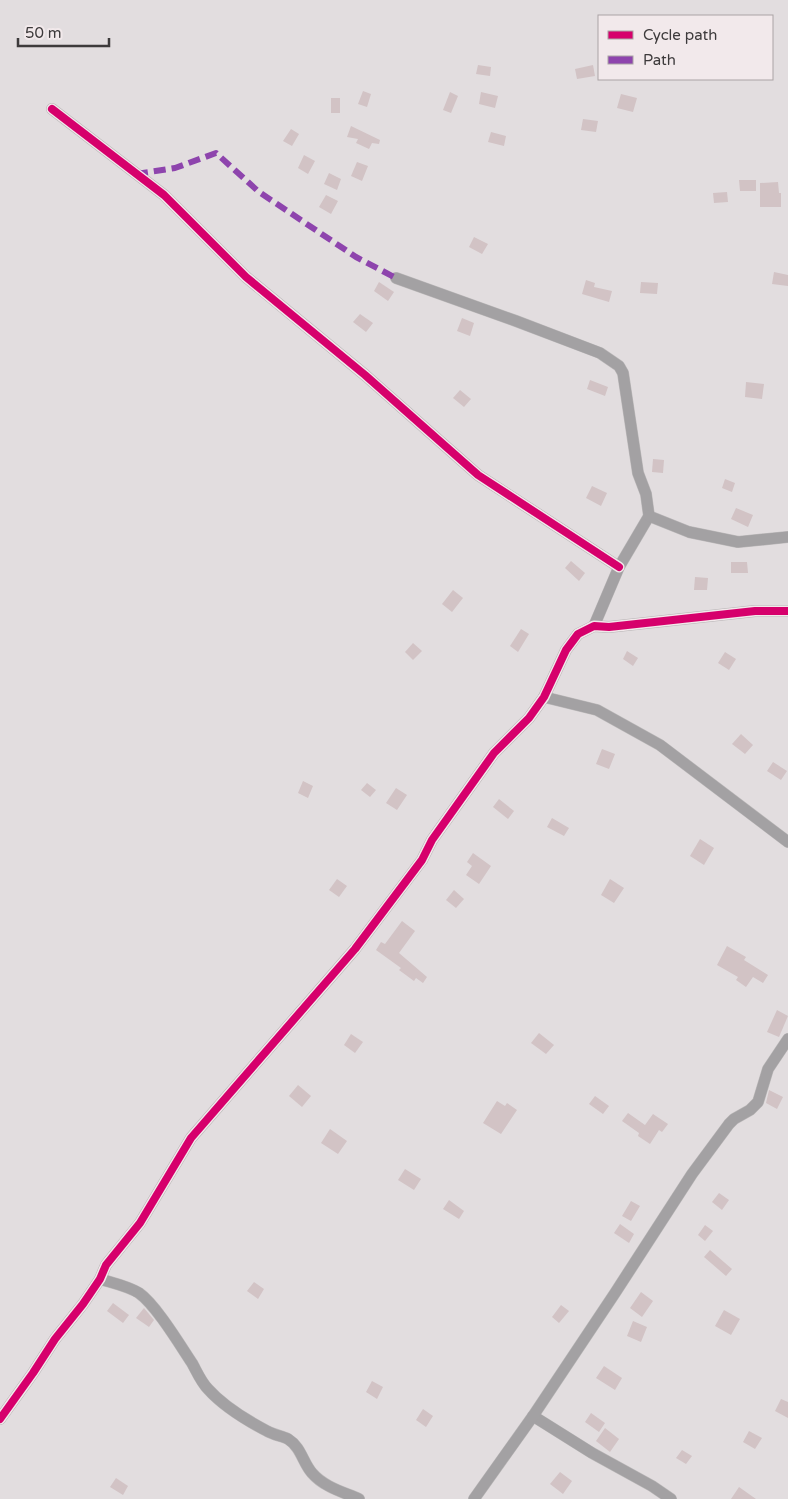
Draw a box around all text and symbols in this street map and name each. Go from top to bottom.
scale bar [18,15,109,47]
legend [598,15,773,80]
text: 50 m [25,24,62,42]
text: Cycle path [643,26,717,44]
text: Path [643,51,676,69]

